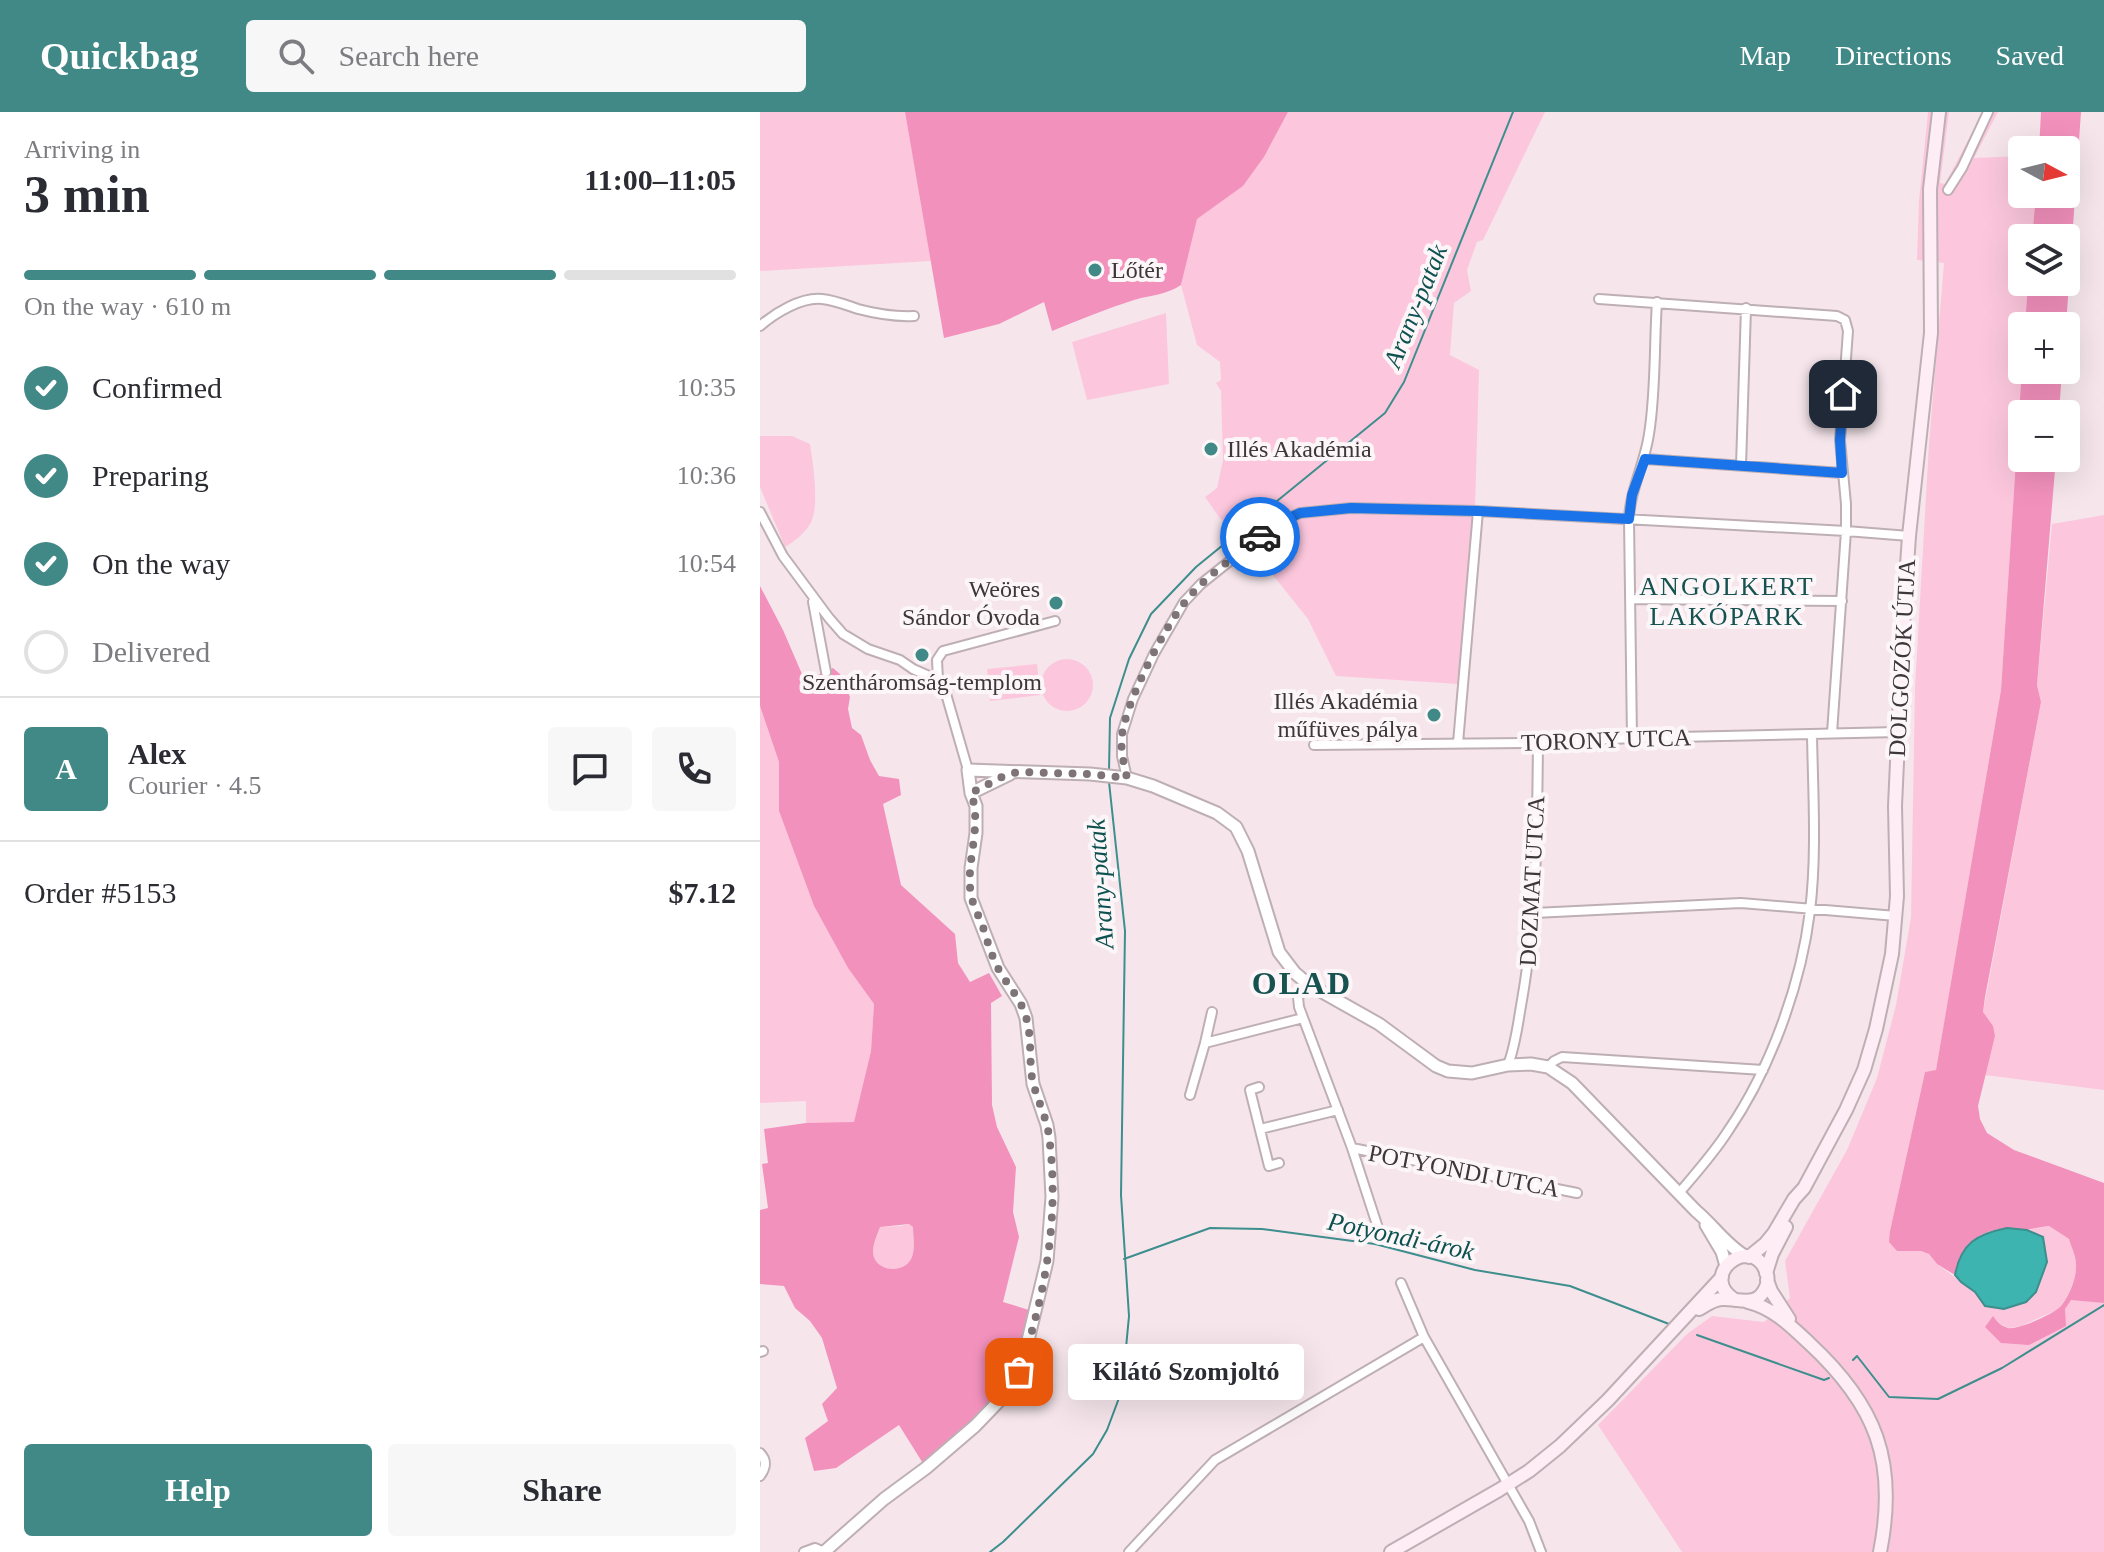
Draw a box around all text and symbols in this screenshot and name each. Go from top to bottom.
search box [246,20,806,92]
icon: search [274,34,318,78]
text: Quickbag [40,35,198,77]
text: Search here [338,39,479,72]
text: Map [1740,40,1791,71]
text: Directions [1835,40,1952,71]
text: Saved [1996,40,2064,71]
text: Arriving in [24,135,140,164]
north arrow [2008,136,2080,208]
map controls [2008,136,2080,472]
text: 11:00–11:05 [584,163,736,196]
text: 3 min [24,166,150,223]
button: layers [2008,224,2080,296]
water label: Arany-patak [1377,240,1453,374]
place label: Lőtér [1111,257,1163,283]
marker: Lőtér [1086,261,1104,279]
text: On the way · 610 m [24,292,231,321]
button: + [2008,312,2080,384]
pin [1809,360,1877,428]
icon: check [24,366,68,410]
text: Confirmed [92,371,222,404]
icon: home [1821,372,1865,416]
text: 10:35 [677,373,736,402]
button: − [2008,400,2080,472]
place label: Illés Akadémia [1227,436,1372,462]
marker: Illés Akadémia [1202,440,1220,458]
icon: check [24,454,68,498]
text: Preparing [92,459,209,492]
text: 10:36 [677,461,736,490]
courier [1220,497,1300,577]
icon: car [1238,515,1282,559]
icon: check [24,542,68,586]
text: On the way [92,547,230,580]
text: 10:54 [677,549,736,578]
street label: DOLGOZÓK ÚTJA [1884,558,1920,758]
district label: ANGOLKERT LAKÓPARK [1639,572,1815,631]
place label: Weöres Sándor Óvoda [902,576,1040,630]
marker: Weöres Sándor Óvoda [1047,594,1065,612]
text: Delivered [92,635,210,668]
marker: Szentháromság-templom [913,646,931,664]
place label: Szentháromság-templom [802,669,1042,695]
place label: Illés Akadémia műfüves pálya [1273,688,1418,742]
marker: Illés Akadémia műfüves pálya [1425,706,1443,724]
street label: TORONY UTCA [1521,724,1692,756]
button: chat [548,727,632,811]
button: phone [652,727,736,811]
text: Alex [128,737,186,770]
text: A [55,752,77,785]
text: Courier · 4.5 [128,771,262,800]
street label: DOZMAT UTCA [1515,794,1549,967]
water label: Arany-patak [1081,818,1120,952]
text: Order #5153 [24,876,176,909]
text: $7.12 [669,876,736,909]
district label: OLAD [1252,965,1352,1001]
street label: POTYONDI UTCA [1366,1140,1562,1202]
water label: Potyondi-árok [1324,1207,1477,1266]
pin [985,1338,1053,1406]
callout: Kilátó Szomjoltó [1067,1344,1303,1400]
icon: bag [997,1350,1041,1394]
text: Kilátó Szomjoltó [1092,1357,1280,1386]
button: Help [24,1444,372,1536]
button: Share [388,1444,736,1536]

